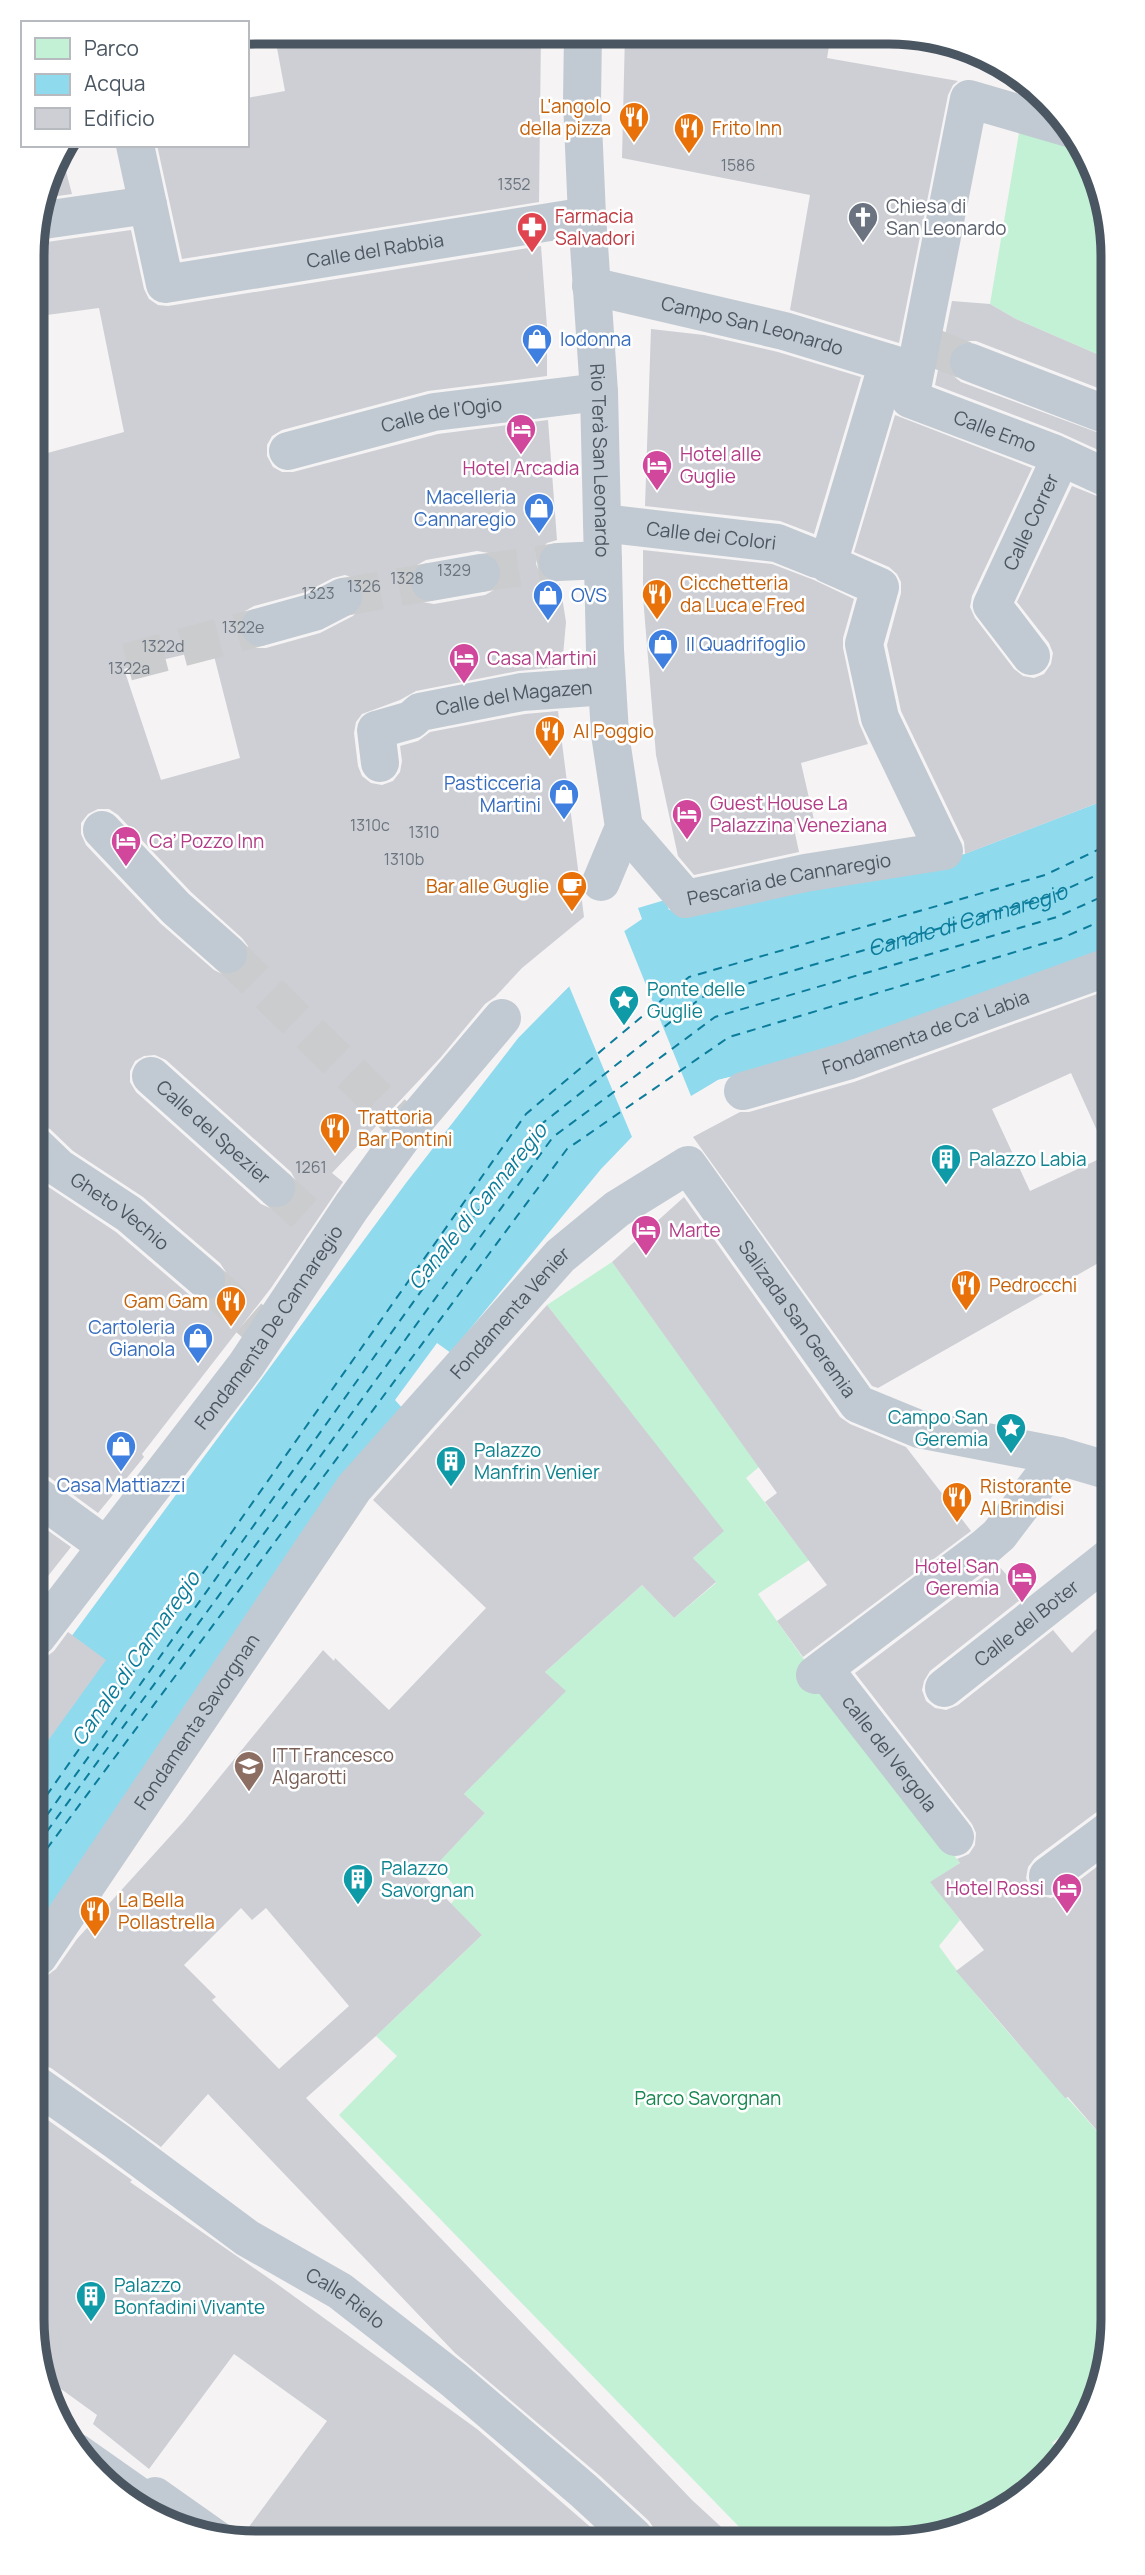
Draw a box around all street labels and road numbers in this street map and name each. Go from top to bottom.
street label: Calle del Rabbia [305,226,446,274]
street label: Campo San Leonardo [659,290,847,361]
street label: Rio Terà San Leonardo [584,363,616,558]
street label: Calle de l'Ogio [378,391,503,439]
street label: Calle Emo [950,404,1040,459]
street label: Calle Correr [997,469,1065,575]
street label: Calle dei Colori [645,515,778,556]
street label: Calle del Magazen [433,674,593,722]
street label: Pescaria de Cannaregio [684,847,893,911]
street label: Fondamenta de Ca' Labia [819,983,1033,1081]
street label: Calle del Spezier [151,1074,276,1190]
street label: Gheto Vechio [65,1166,175,1256]
street label: Fondamenta De Cannaregio [188,1220,349,1435]
street label: Salizada San Geremia [733,1235,862,1403]
street label: Fondamenta Venier [444,1240,575,1384]
street label: Calle del Boter [969,1573,1084,1672]
street label: Fondamenta Savorgnan [128,1628,265,1815]
street label: calle del Vergola [836,1690,943,1817]
street label: Calle Rielo [301,2261,391,2335]

